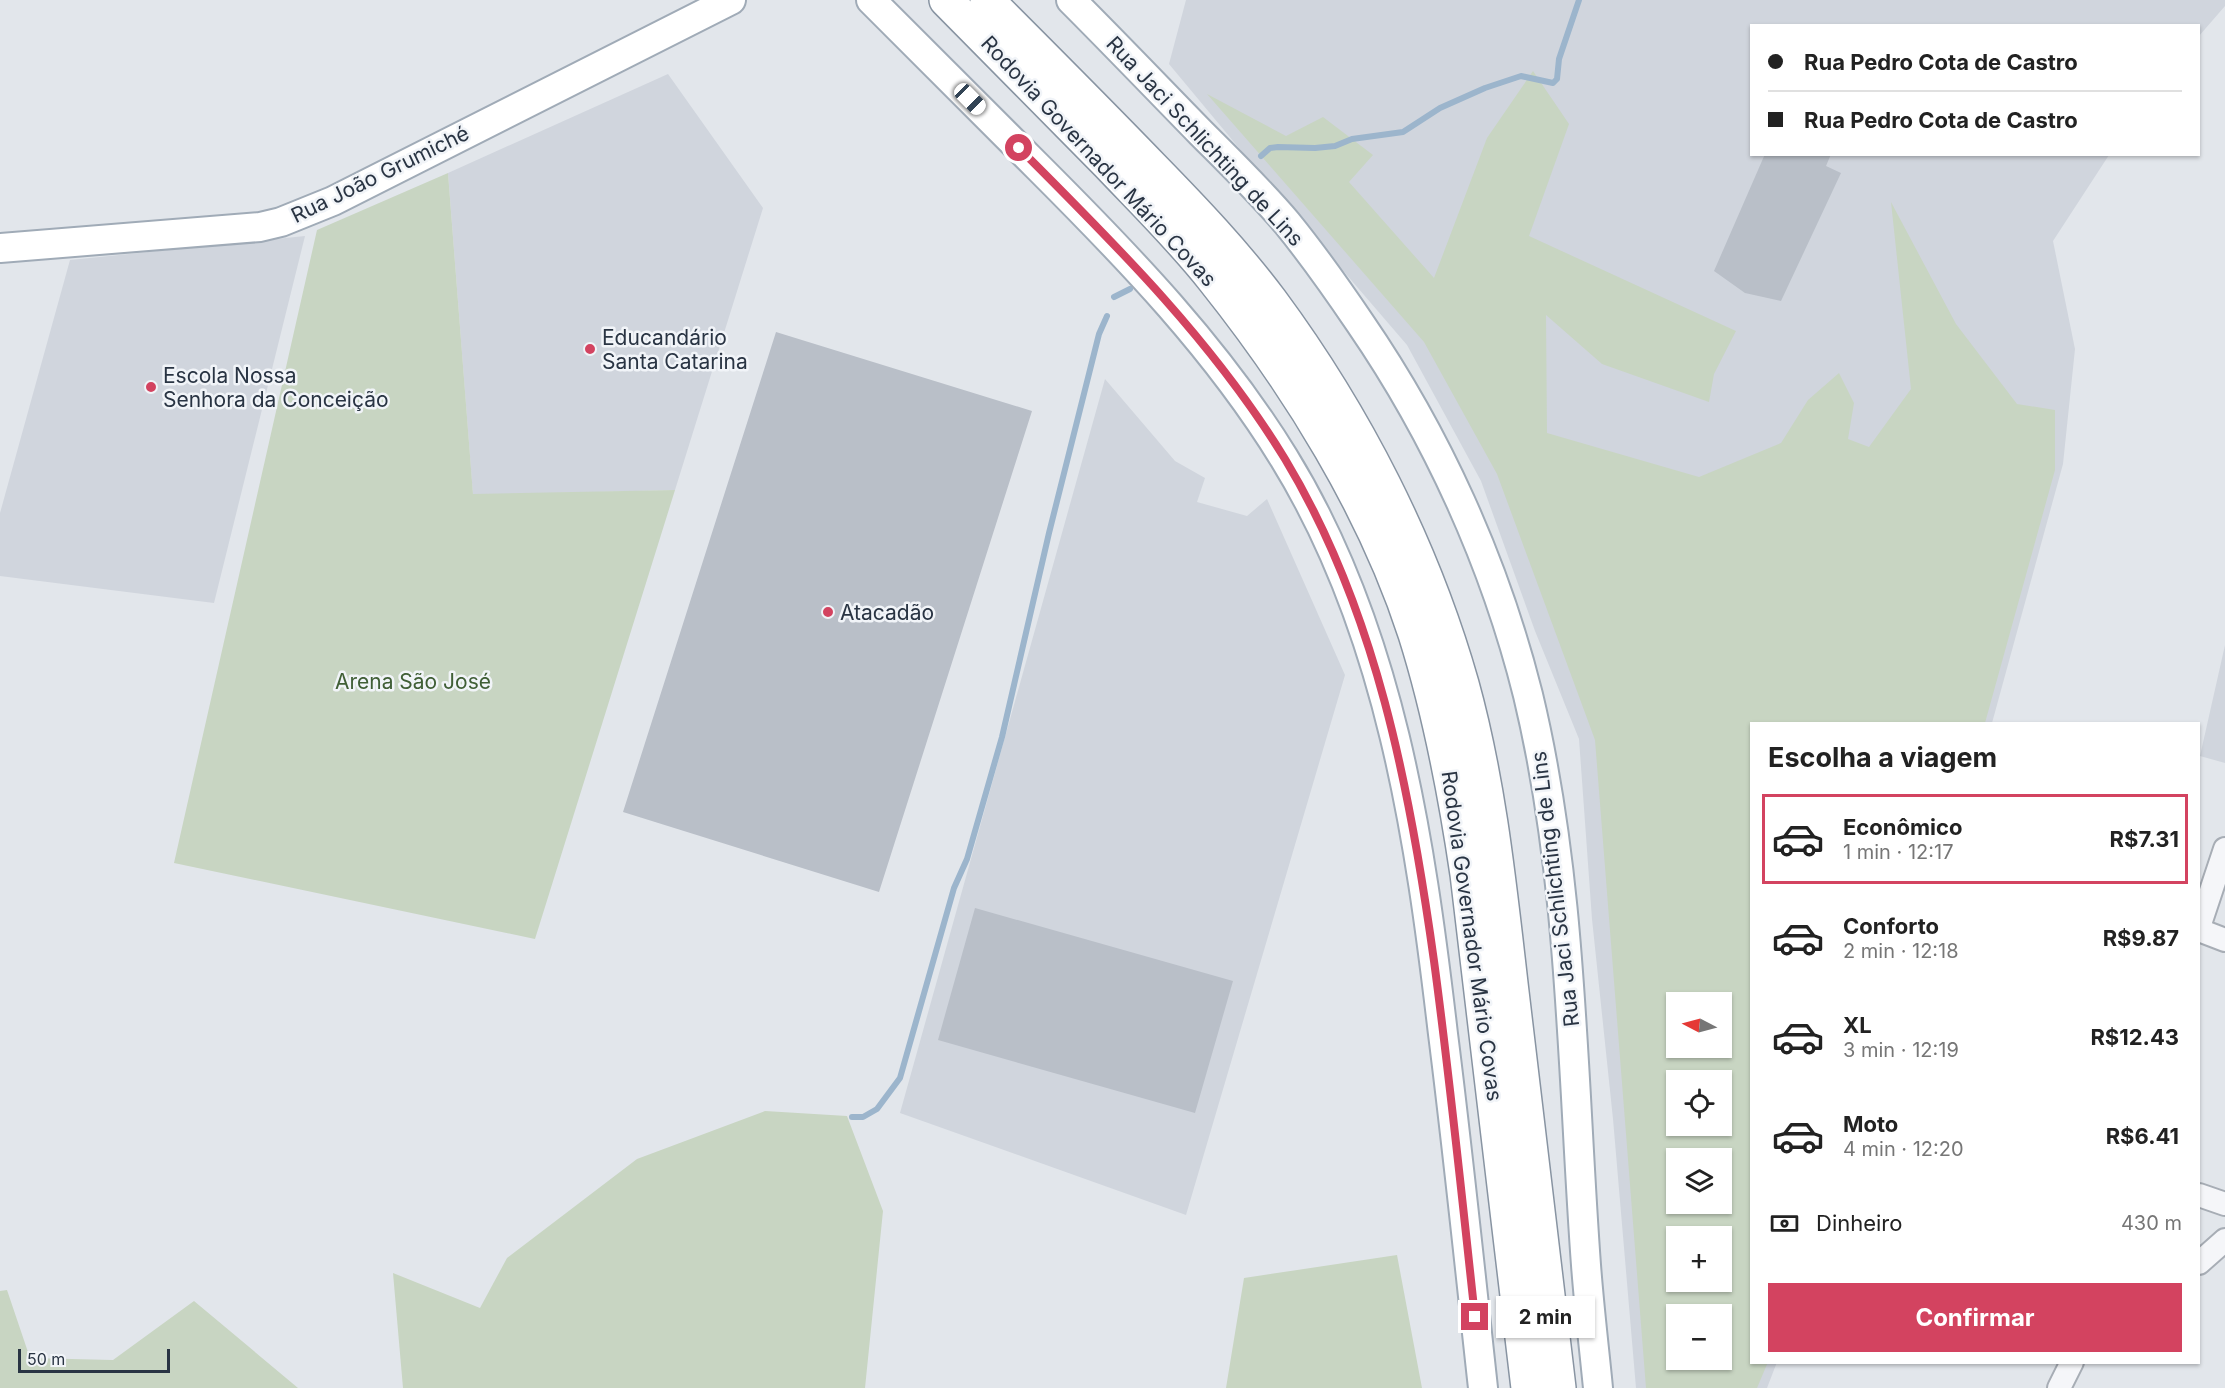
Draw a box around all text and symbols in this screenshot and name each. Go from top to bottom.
street label: Rodovia Governador Mário Covas [976,31,1222,291]
street label: Rua Jaci Schlichting de Lins [1101,31,1309,251]
text: Rua Pedro Cota de Castro [1804,49,2078,75]
car [951,80,989,118]
text: Rua Pedro Cota de Castro [1804,107,2078,133]
street label: Rua João Grumiché [287,120,473,228]
route start [1005,134,1032,161]
place label: Educandário Santa Catarina [602,325,748,374]
marker: Educandário Santa Catarina [583,342,597,356]
place label: Escola Nossa Senhora da Conceição [163,363,389,412]
marker: Escola Nossa Senhora da Conceição [144,380,158,394]
place label: Atacadão [840,600,934,625]
marker: Atacadão [821,605,835,619]
park label: Arena São José [335,669,491,694]
text: Escolha a viagem [1768,741,1997,774]
street label: Rua Jaci Schlichting de Lins [1526,750,1584,1028]
street label: Rodovia Governador Mário Covas [1436,769,1508,1103]
icon: car [1771,812,1825,866]
text: Econômico [1843,814,1962,840]
text: R$7.31 [2110,826,2179,852]
text: 1 min · 12:17 [1843,840,1954,864]
icon: car [1771,911,1825,965]
text: Conforto [1843,913,1939,939]
text: R$9.87 [2103,925,2179,951]
text: 2 min · 12:18 [1843,939,1959,963]
north arrow [1666,992,1732,1058]
map controls [1666,992,1732,1370]
icon: car [1771,1010,1825,1064]
text: XL [1843,1012,1872,1038]
text: R$12.43 [2090,1024,2179,1050]
text: 3 min · 12:19 [1843,1038,1959,1062]
button: locate [1666,1070,1732,1136]
icon: car [1771,1109,1825,1163]
text: Moto [1843,1111,1898,1137]
text: R$6.41 [2106,1123,2179,1149]
text: 4 min · 12:20 [1843,1137,1964,1161]
button: layers [1666,1148,1732,1214]
icon: cash [1768,1207,1801,1240]
text: Dinheiro [1816,1210,1902,1236]
text: 430 m [2121,1211,2182,1235]
button: + [1666,1226,1732,1292]
button: Confirmar [1768,1283,2182,1352]
callout: 2 min [1496,1296,1595,1338]
route end [1461,1303,1488,1330]
button: − [1666,1304,1732,1370]
text: 2 min [1519,1305,1572,1329]
scale bar [18,1346,170,1374]
text: 50 m [27,1349,65,1369]

